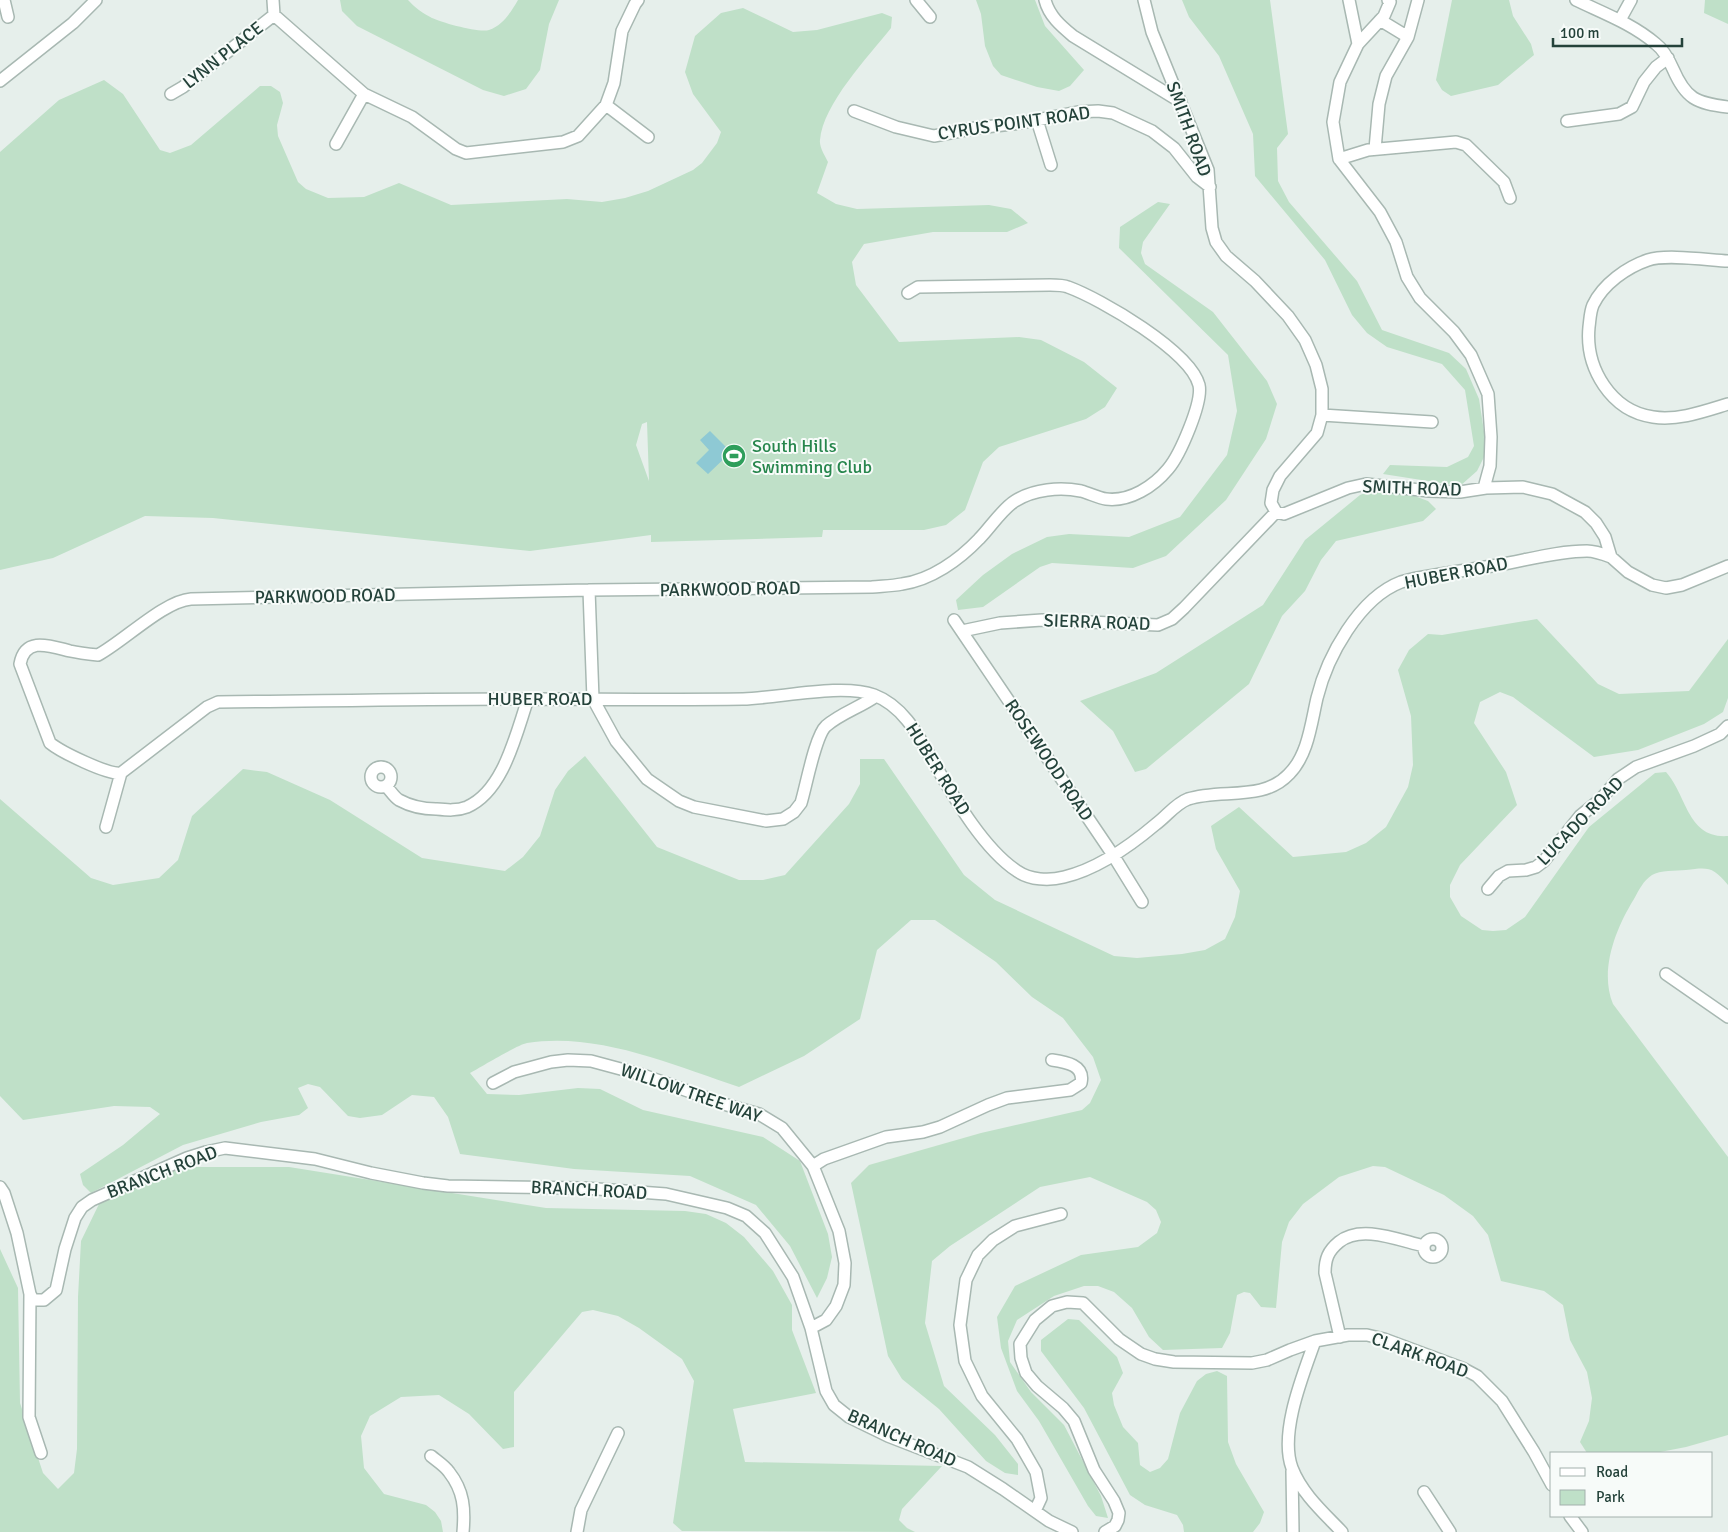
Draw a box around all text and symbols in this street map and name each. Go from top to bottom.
scale bar [1553,15,1682,47]
street label: LYNN PLACE [178,17,268,93]
text: 100 m [1560,24,1600,42]
street label: SMITH ROAD [1162,79,1216,179]
street label: CYRUS POINT ROAD [936,101,1092,145]
place label: South Hills Swimming Club [752,435,872,478]
sports icon: South Hills Swimming Club [721,443,747,469]
street label: SMITH ROAD [1362,475,1462,501]
street label: HUBER ROAD [1402,552,1510,594]
street label: PARKWOOD ROAD [659,577,801,601]
street label: PARKWOOD ROAD [254,584,396,608]
street label: SIERRA ROAD [1043,609,1151,635]
street label: HUBER ROAD [488,688,592,710]
street label: ROSEWOOD ROAD [1000,695,1098,825]
street label: HUBER ROAD [901,719,975,819]
street label: LUCADO ROAD [1532,772,1628,870]
street label: WILLOW TREE WAY [618,1059,764,1127]
street label: BRANCH ROAD [104,1141,220,1203]
street label: BRANCH ROAD [530,1176,648,1204]
street label: CLARK ROAD [1369,1327,1471,1383]
street label: BRANCH ROAD [844,1404,960,1472]
legend [1550,1452,1713,1517]
text: Road [1596,1463,1628,1481]
text: Park [1596,1488,1625,1506]

